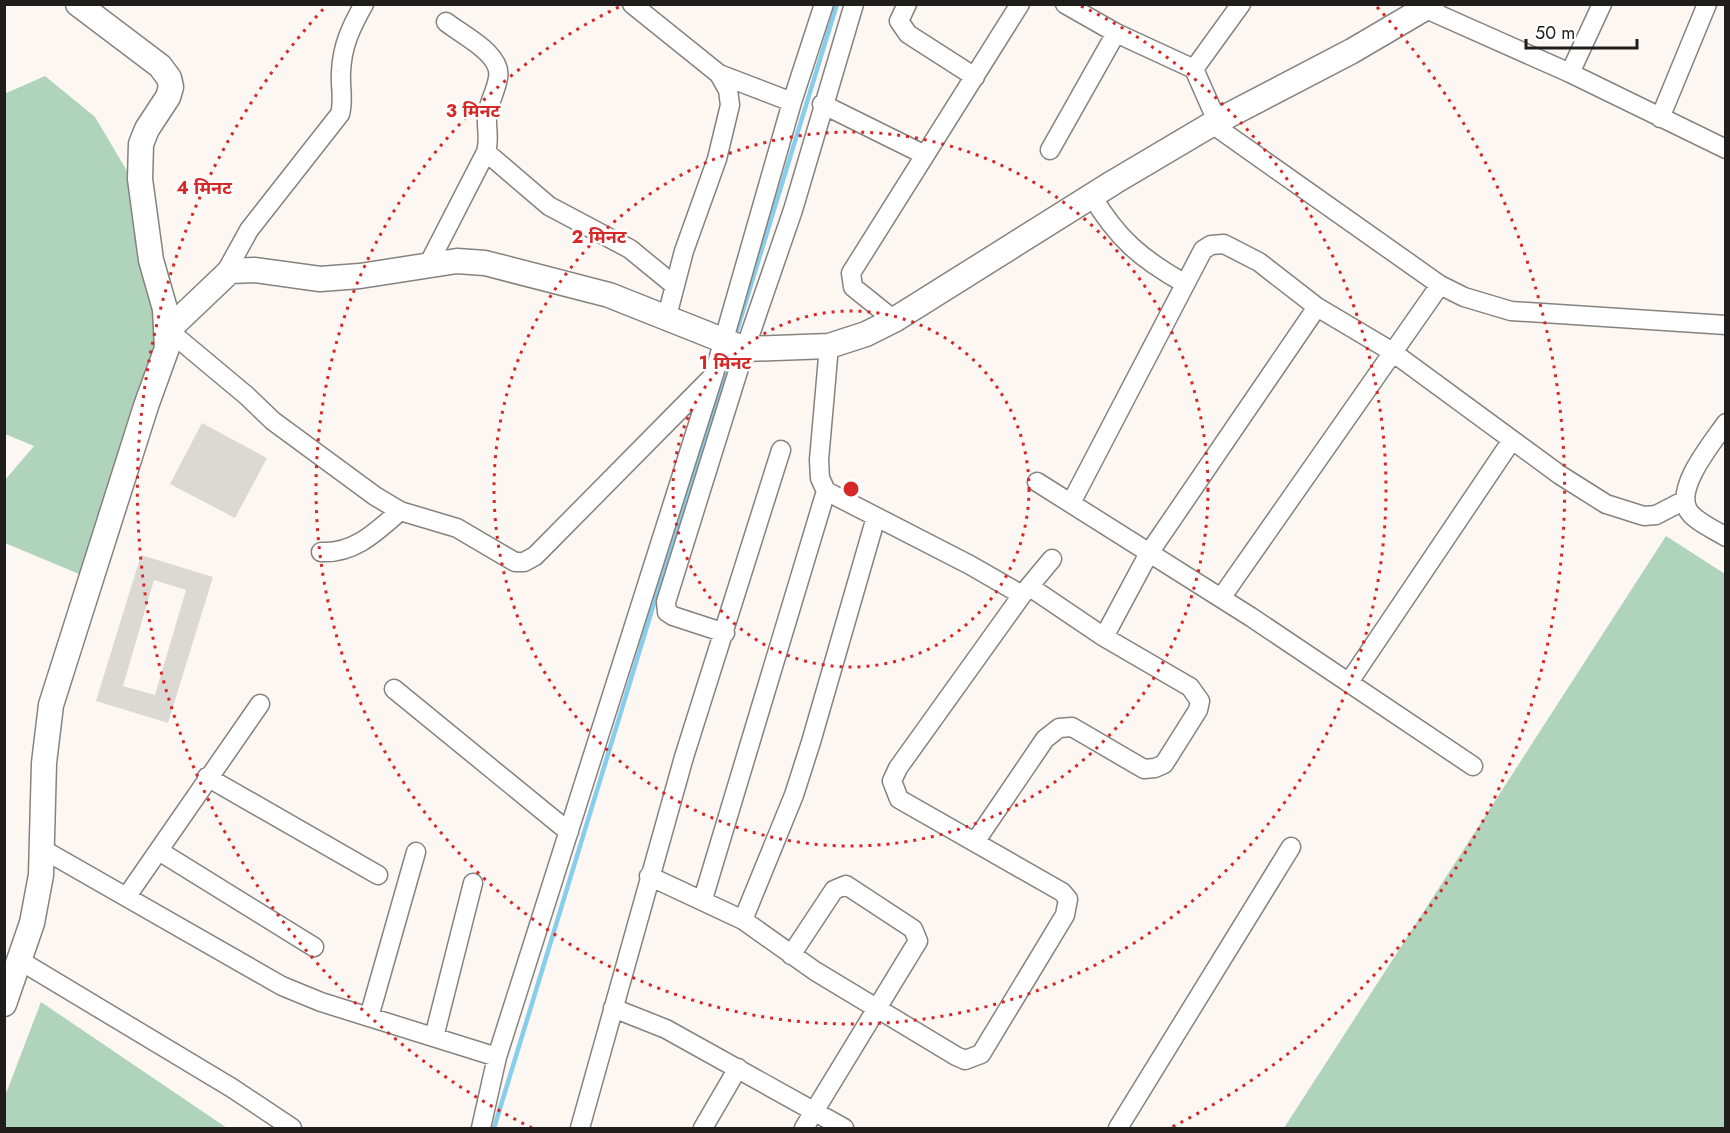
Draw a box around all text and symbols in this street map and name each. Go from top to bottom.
scale bar [1526,12,1637,50]
text: 50 m [1535,20,1575,46]
text: 3 मिनट [446,98,500,124]
text: 4 मिनट [176,175,232,201]
text: 2 मिनट [572,224,627,250]
text: 1 मिनट [699,350,751,376]
centre of rings [841,479,861,499]

